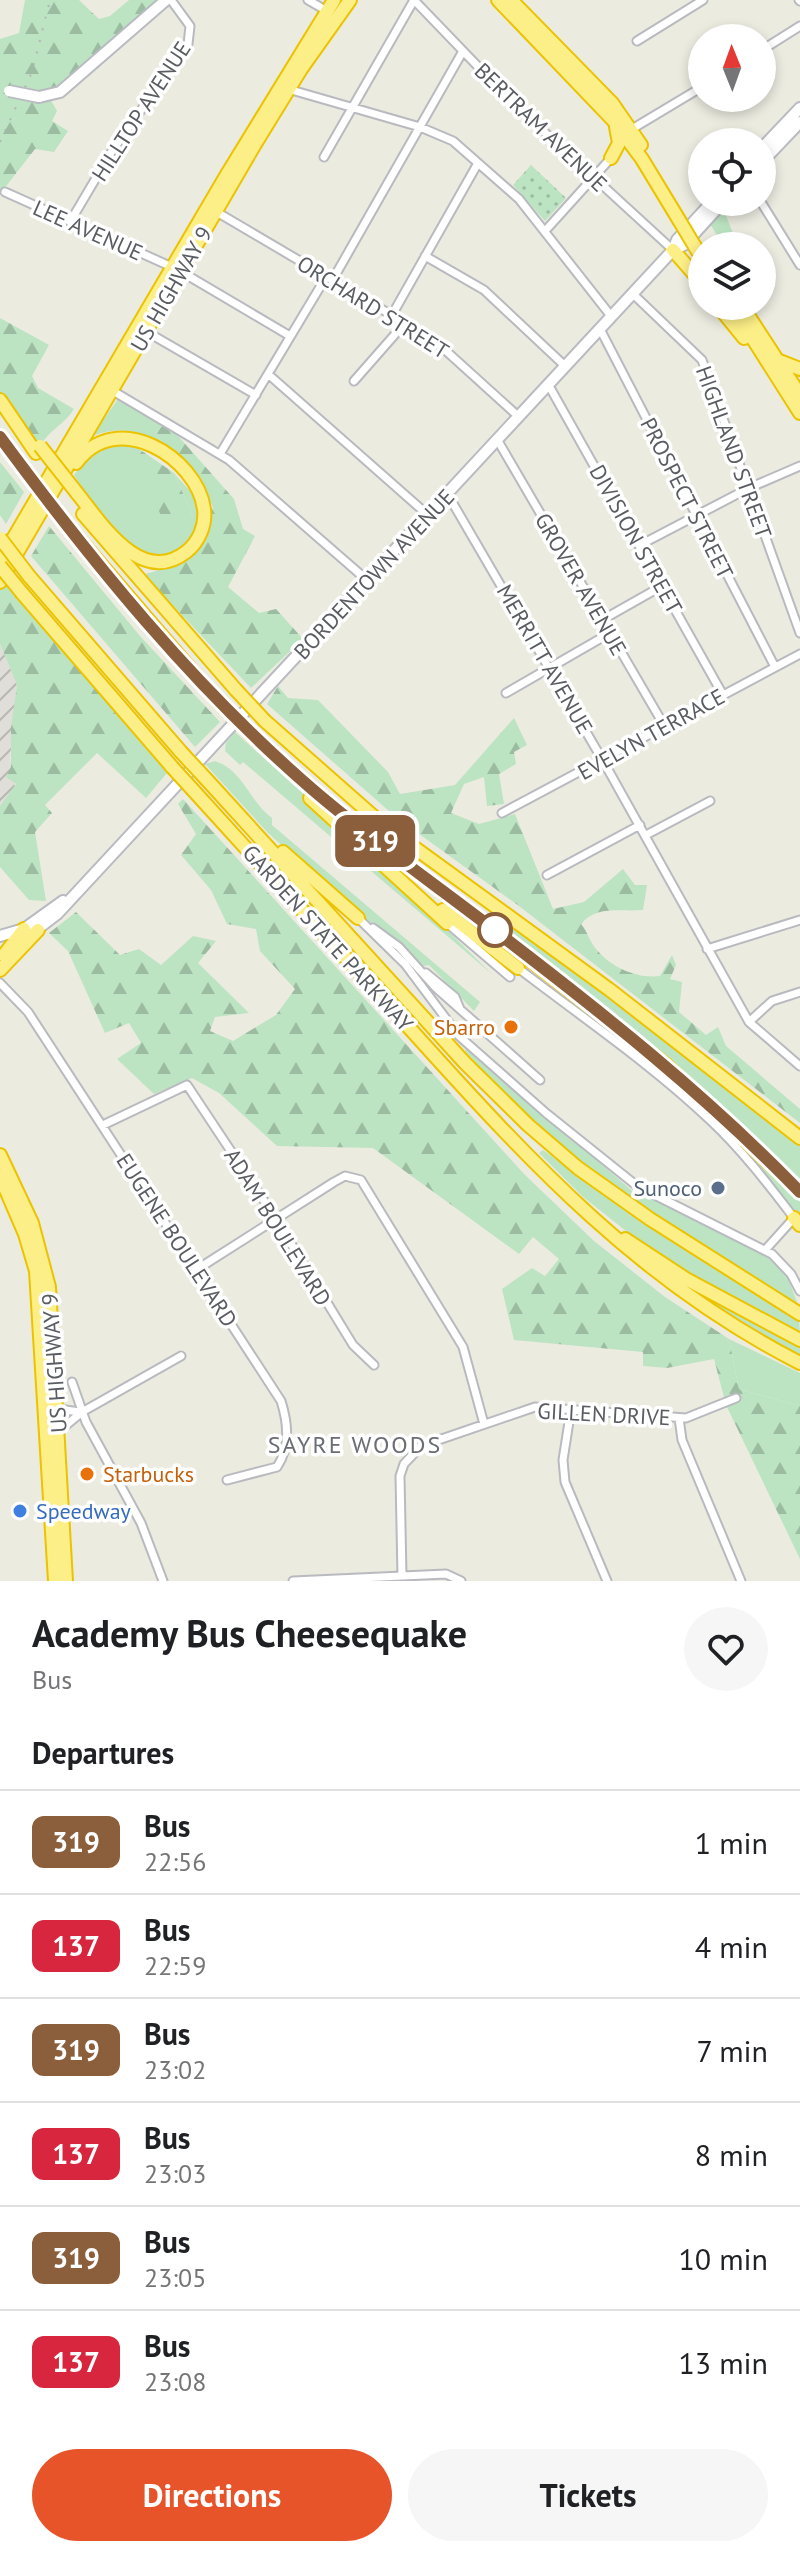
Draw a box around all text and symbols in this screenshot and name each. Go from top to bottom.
north arrow [688,24,776,112]
map controls [688,24,776,320]
street label: HILLTOP AVENUE [85,36,197,186]
street label: BERTRAM AVENUE [469,57,613,197]
button: locate [688,128,776,216]
street label: LEE AVENUE [29,193,147,267]
street label: US HIGHWAY 9 [124,221,218,357]
button: layers [688,232,776,320]
street label: ORCHARD STREET [292,249,454,365]
street label: HIGHLAND STREET [690,362,778,542]
street label: PROSPECT STREET [634,413,740,583]
street label: DIVISION STREET [583,459,689,619]
street label: BORDENTOWN AVENUE [288,483,460,665]
street label: GROVER AVENUE [529,508,633,660]
street label: MERRITT AVENUE [491,579,599,739]
street label: EVELYN TERRACE [573,682,729,786]
line badge: 319 [329,815,421,867]
text: 319 [351,822,399,859]
street label: GARDEN STATE PARKWAY [237,839,420,1038]
unlabelled marker [478,913,512,947]
place label: Sbarro [434,1013,495,1041]
marker: Sbarro [502,1018,520,1036]
street label: ADAM BOULEVARD [218,1143,338,1311]
street label: EUGENE BOULEVARD [110,1148,244,1332]
place label: Sunoco [633,1174,702,1202]
marker: Sunoco [709,1179,727,1197]
street label: US HIGHWAY 9 [35,1292,73,1434]
street label: GILLEN DRIVE [537,1397,671,1431]
district label: SAYRE WOODS [268,1429,442,1460]
place label: Starbucks [103,1460,194,1488]
marker: Starbucks [78,1465,96,1483]
place label: Speedway [36,1497,132,1525]
marker: Speedway [11,1502,29,1520]
button: heart [684,1607,768,1691]
text: Academy Bus Cheesequake [32,1608,467,1657]
text: Bus [32,1663,72,1696]
text: Departures [32,1733,174,1772]
text: Bus [144,1806,191,1845]
text: 319 [52,1823,100,1860]
text: 1 min [695,1823,768,1862]
text: 22:56 [144,1845,206,1878]
text: Bus [144,1910,191,1949]
text: 137 [52,1927,100,1964]
text: 4 min [695,1927,768,1966]
text: 22:59 [144,1949,206,1982]
text: Bus [144,2014,191,2053]
text: 319 [52,2031,100,2068]
text: 7 min [696,2031,768,2070]
text: 23:02 [144,2053,206,2086]
text: Bus [144,2118,191,2157]
text: 137 [52,2135,100,2172]
text: 8 min [695,2135,768,2174]
text: 23:03 [144,2157,206,2190]
text: Bus [144,2222,191,2261]
text: 319 [52,2239,100,2276]
text: 10 min [678,2239,768,2278]
text: 23:05 [144,2261,206,2294]
text: Bus [144,2326,191,2365]
text: 137 [52,2343,100,2380]
text: 13 min [678,2343,768,2382]
text: 23:08 [144,2365,206,2398]
button: Directions [32,2449,392,2541]
button: Tickets [408,2449,768,2541]

